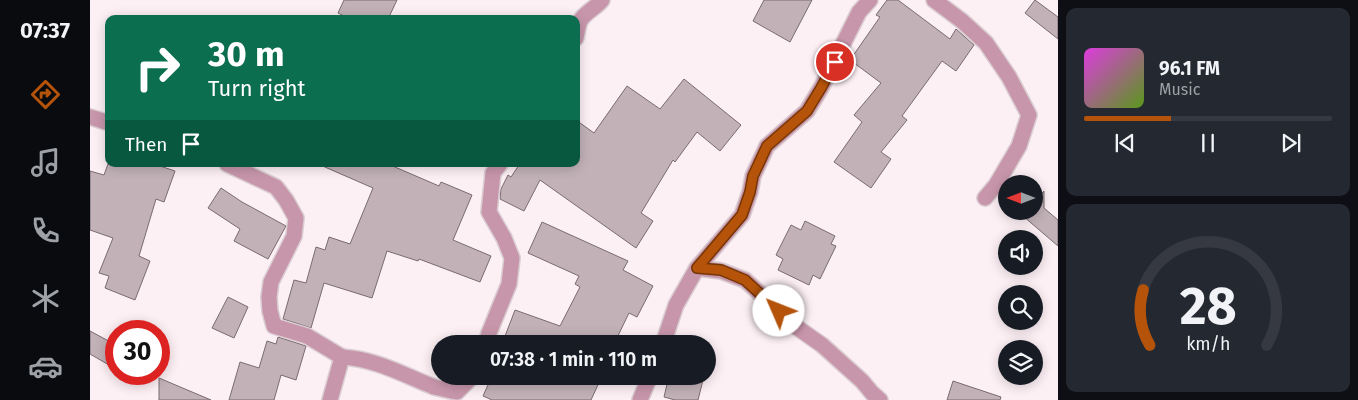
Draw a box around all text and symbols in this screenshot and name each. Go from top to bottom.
text: 07:37 [20,17,70,44]
text: 30 m [208,33,285,75]
icon: right [125,35,190,100]
pin [814,41,856,83]
icon: arrive [821,48,849,76]
text: 96.1 FM [1159,57,1220,80]
text: Turn right [208,75,305,102]
icon: directions [28,77,63,112]
text: Music [1159,80,1200,99]
icon: previous [1111,129,1139,157]
icon: pause [1194,129,1222,157]
icon: next [1277,129,1305,157]
icon: arrive [177,130,205,158]
text: Then [125,133,167,156]
icon: music [28,145,63,180]
north arrow [998,175,1042,220]
map controls [998,175,1043,385]
icon: phone [28,213,63,248]
button: sound [998,230,1043,275]
text: 28 [1179,275,1237,338]
icon: climate [28,281,63,316]
position arrow [752,284,804,336]
button: search [998,285,1043,330]
speed limit sign: 30 [105,320,170,385]
text: km/h [1186,333,1230,355]
button: layers [998,340,1043,385]
text: 07:38 · 1 min · 110 m [490,348,657,371]
icon: car [28,349,63,384]

